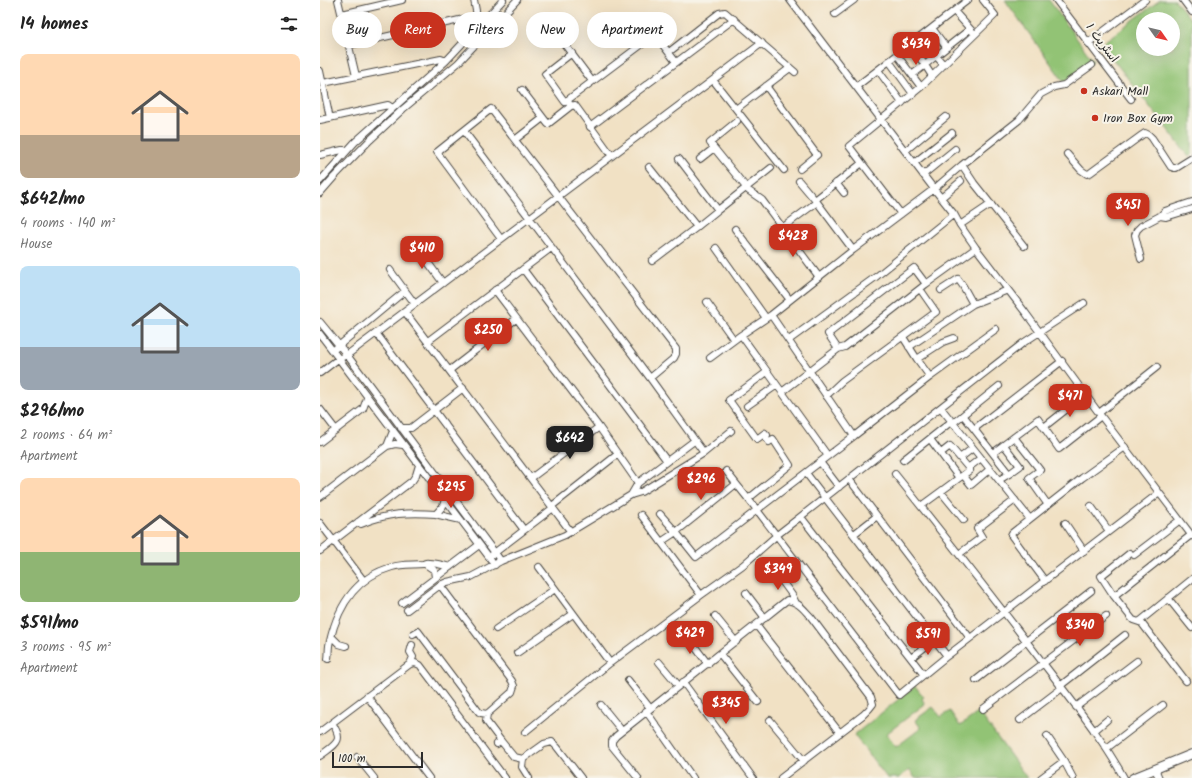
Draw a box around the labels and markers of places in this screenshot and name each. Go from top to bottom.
pin: $434 [892,32,940,66]
place label: Askari Mall [1092,82,1148,101]
marker: Askari Mall [1079,86,1089,96]
place label: Iron Box Gym [1103,109,1173,128]
marker: Iron Box Gym [1090,113,1100,123]
pin: $451 [1104,193,1152,227]
pin: $428 [769,224,817,258]
pin: $410 [398,236,446,270]
pin: $250 [464,318,512,352]
pin: $471 [1046,384,1094,418]
pin: $642 [546,426,594,460]
pin: $296 [677,467,725,501]
pin: $295 [427,475,475,509]
pin: $349 [754,557,802,591]
pin: $340 [1056,613,1104,647]
pin: $429 [666,621,714,655]
pin: $591 [904,622,952,656]
pin: $345 [702,691,750,725]

